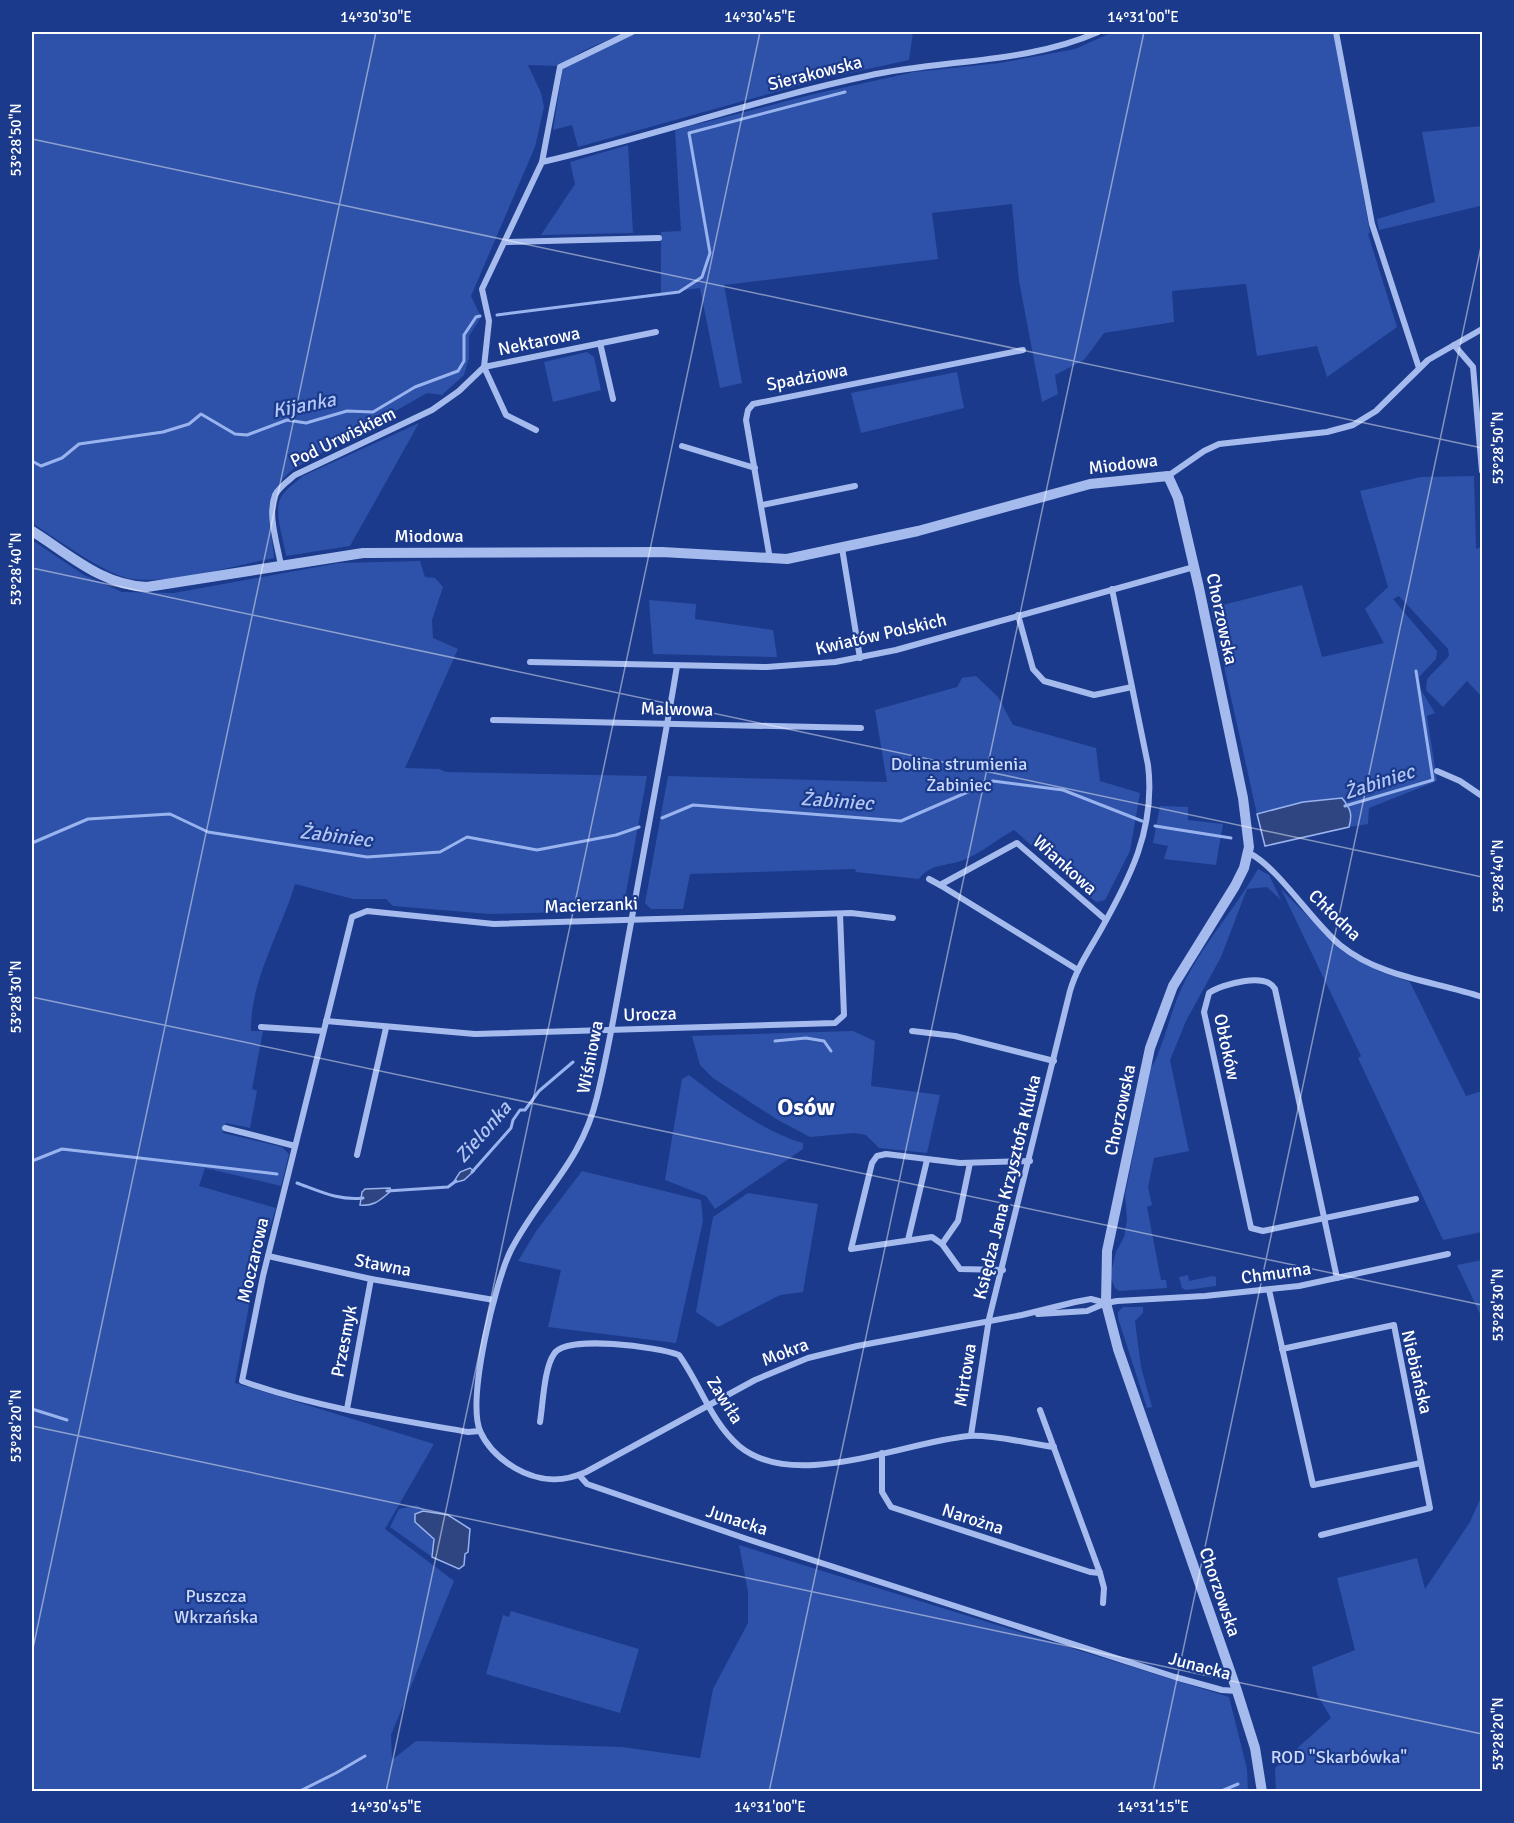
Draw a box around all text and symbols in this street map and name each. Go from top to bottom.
text: 14°30'30"E [340,8,412,26]
text: 14°30'45"E [724,8,796,26]
text: 14°31'00"E [1107,8,1179,26]
street label: Sierakowska [766,51,864,95]
text: 53°28'50"N [7,103,25,177]
street label: Nektarowa [496,322,582,360]
street label: Spadziowa [765,358,849,396]
water label: Kijanka [270,386,339,423]
street label: Pod Urwiskiem [287,402,399,472]
text: 53°28'50"N [1489,411,1507,485]
street label: Miodowa [1087,449,1159,479]
street label: Miodowa [394,525,464,547]
text: 53°28'40"N [7,532,25,606]
street label: Chorzowska [1202,571,1242,667]
street label: Kwiatów Polskich [813,608,949,660]
street label: Malwowa [640,697,714,721]
park label: Dolina strumienia Żabiniec [891,753,1027,796]
water label: Żabiniec [1341,758,1419,805]
water label: Żabiniec [800,786,876,816]
water label: Żabiniec [298,819,375,853]
street label: Wiankowa [1028,830,1102,900]
text: 53°28'40"N [1489,839,1507,913]
street label: Chłodna [1304,885,1366,945]
street label: Macierzanki [544,892,638,918]
text: 53°28'30"N [7,960,25,1034]
street label: Urocza [623,1002,677,1026]
street label: Obłoków [1209,1012,1245,1082]
street label: Wiśniowa [572,1019,608,1095]
street label: Chorzowska [1100,1062,1140,1158]
street label: Księdza Jana Krzysztofa Kluka [968,1072,1046,1302]
district label: Osów [777,1092,835,1122]
water label: Zielonka [449,1095,517,1168]
street label: Moczarowa [233,1215,273,1305]
street label: Stawna [353,1249,413,1281]
street label: Chmurna [1240,1257,1312,1289]
text: 53°28'30"N [1489,1268,1507,1342]
street label: Przesmyk [326,1303,362,1379]
street label: Niebiańska [1397,1328,1437,1416]
street label: Mokra [758,1333,812,1371]
street label: Mirtowa [949,1342,981,1408]
street label: Zawiła [702,1372,748,1428]
text: 53°28'20"N [7,1389,25,1463]
street label: Narożna [939,1499,1007,1539]
street label: Junacka [703,1500,771,1540]
street label: Chorzowska [1194,1545,1246,1639]
park label: Puszcza Wkrzańska [174,1585,258,1628]
street label: Junacka [1167,1647,1233,1685]
text: 53°28'20"N [1489,1697,1507,1771]
park label: ROD "Skarbówka" [1271,1746,1407,1768]
text: 14°30'45"E [350,1798,422,1816]
text: 14°31'00"E [734,1798,806,1816]
text: 14°31'15"E [1117,1798,1189,1816]

